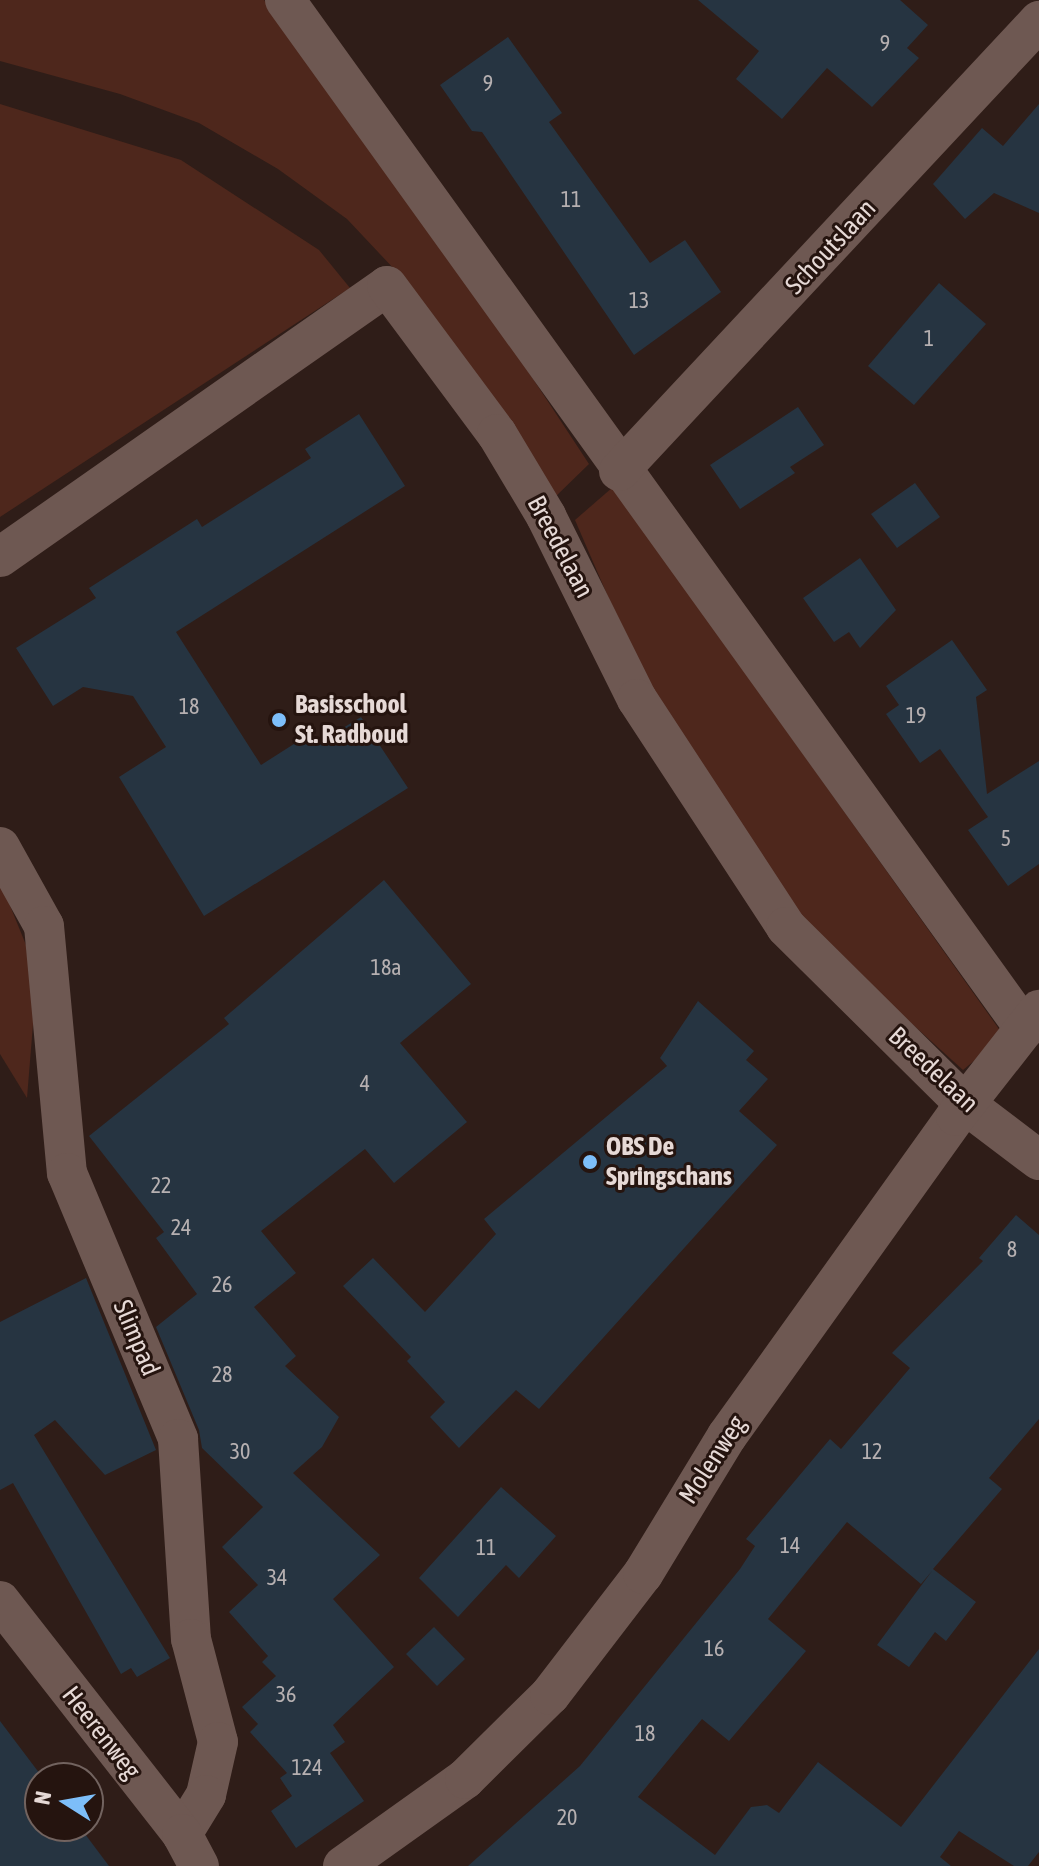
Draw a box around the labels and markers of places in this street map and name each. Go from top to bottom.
place label: Basisschool St. Radboud [295,689,408,750]
marker: Basisschool St. Radboud [270,711,288,729]
place label: OBS De Springschans [606,1131,732,1192]
marker: OBS De Springschans [581,1153,599,1171]

